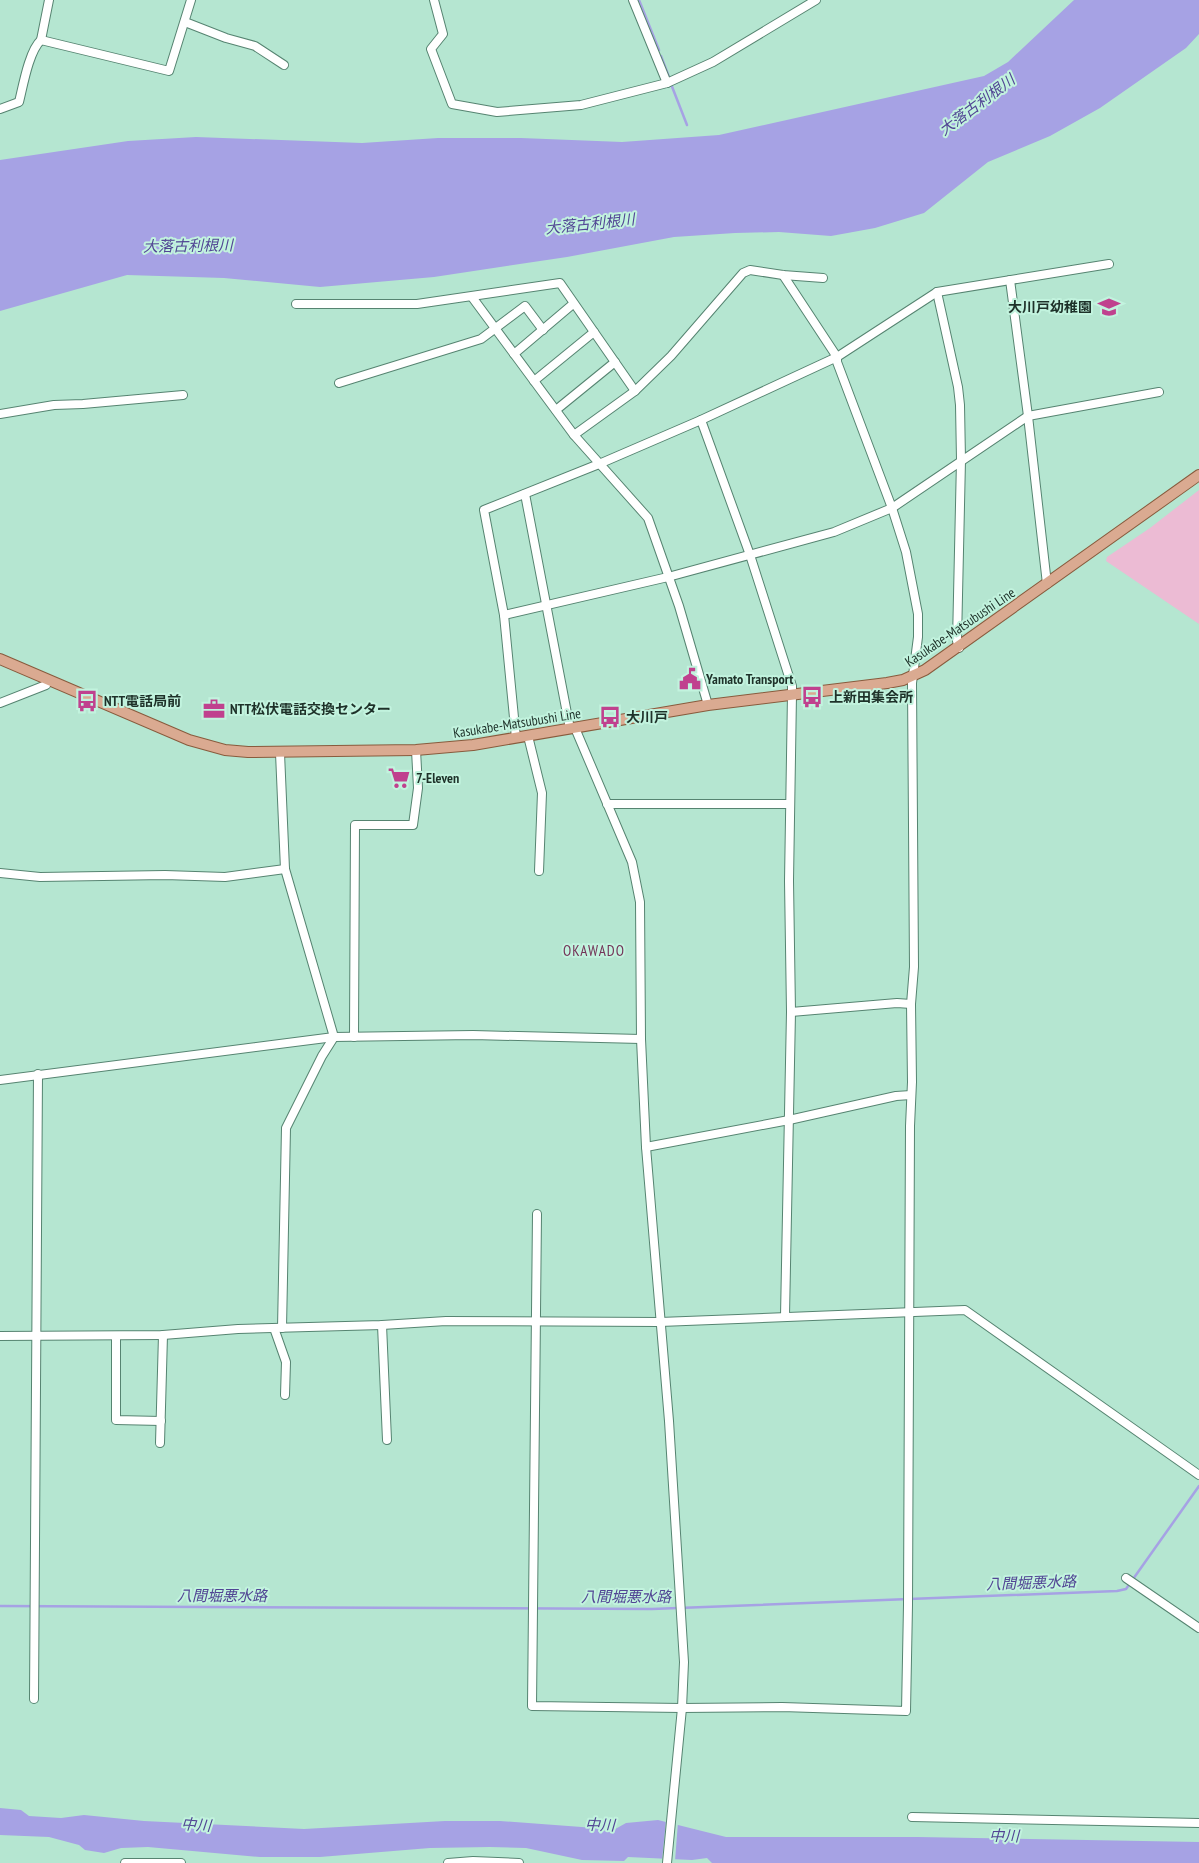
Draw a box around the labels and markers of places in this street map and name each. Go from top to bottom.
school or university icon: 大川戸幼稚園 [1096,294,1122,320]
place label: 大川戸幼稚園 [1008,298,1092,316]
public building icon: Yamato Transport [677,666,703,692]
place label: Yamato Transport [705,670,793,688]
bus stop icon: 上新田集会所 [799,684,825,710]
bus stop icon: NTT電話局前 [74,688,100,714]
place label: 上新田集会所 [829,688,913,706]
place label: NTT電話局前 [104,692,181,710]
office icon: NTT松伏電話交換センター [201,696,227,722]
place label: NTT松伏電話交換センター [230,700,391,718]
bus stop icon: 大川戸 [597,704,623,730]
place label: 大川戸 [626,708,668,726]
supermarket icon: 7-Eleven [386,765,412,791]
place label: 7-Eleven [416,769,459,787]

